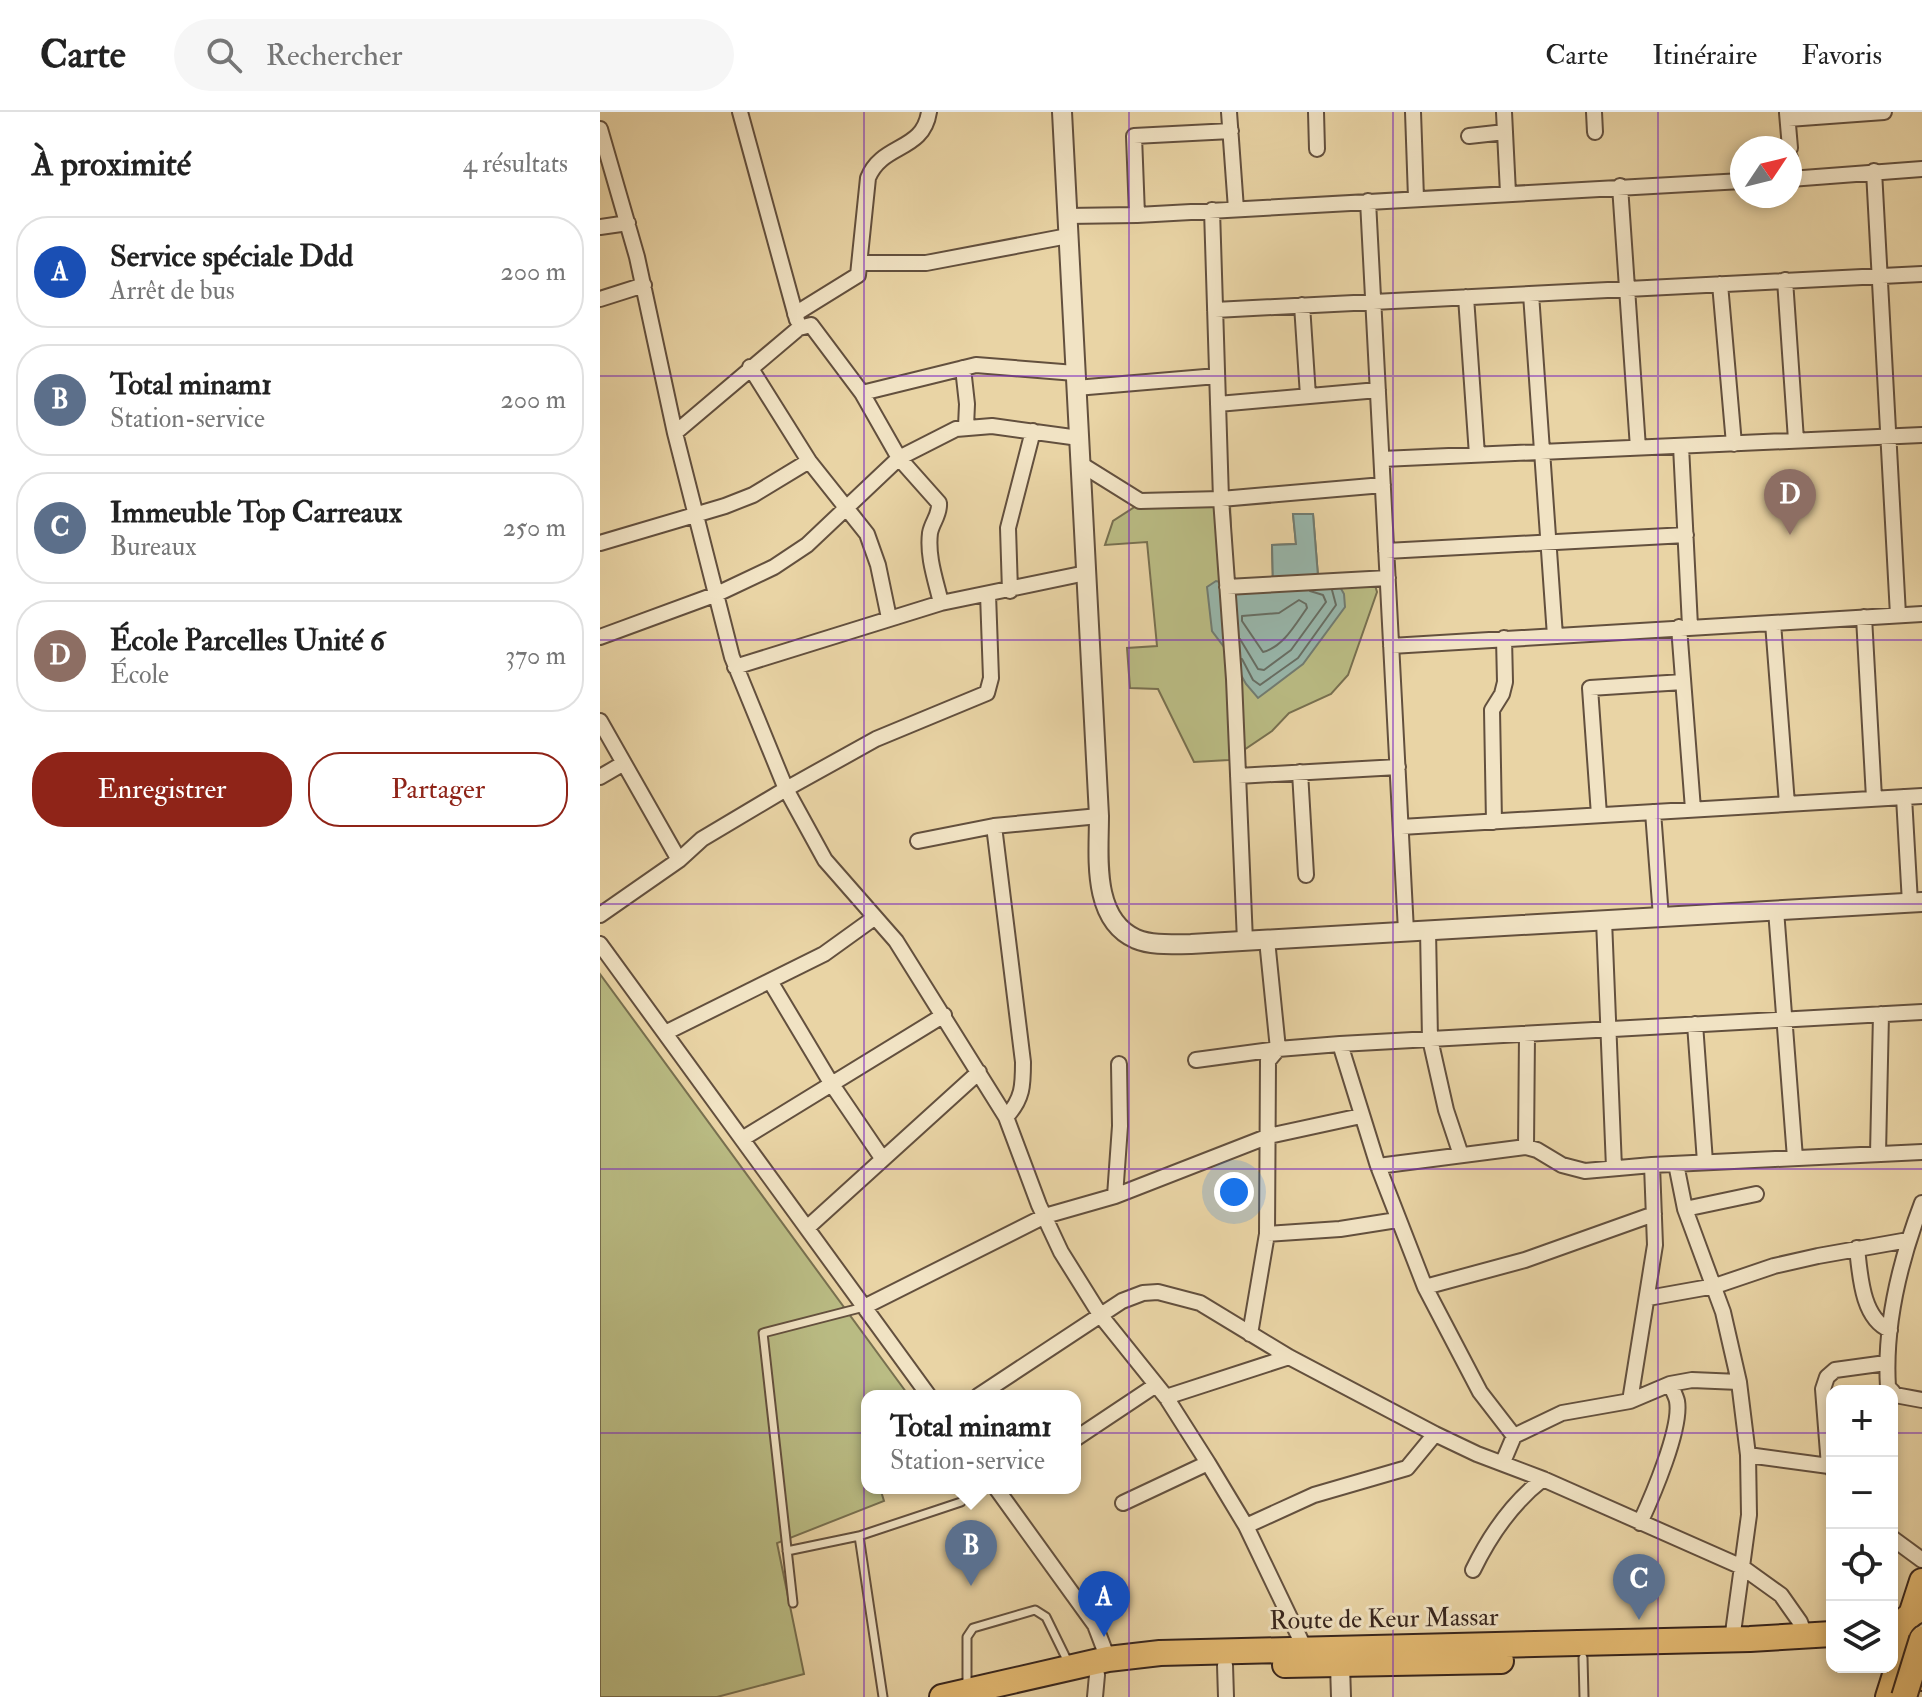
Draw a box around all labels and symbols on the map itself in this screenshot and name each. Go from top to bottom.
north arrow [1730,136,1802,208]
pin: D [1764,469,1816,535]
your location [1214,1172,1254,1212]
pin: B [945,1520,997,1586]
pin: C [1613,1554,1665,1620]
pin: A [1078,1571,1130,1637]
street label: Route de Keur Massar [1269,1601,1499,1637]

